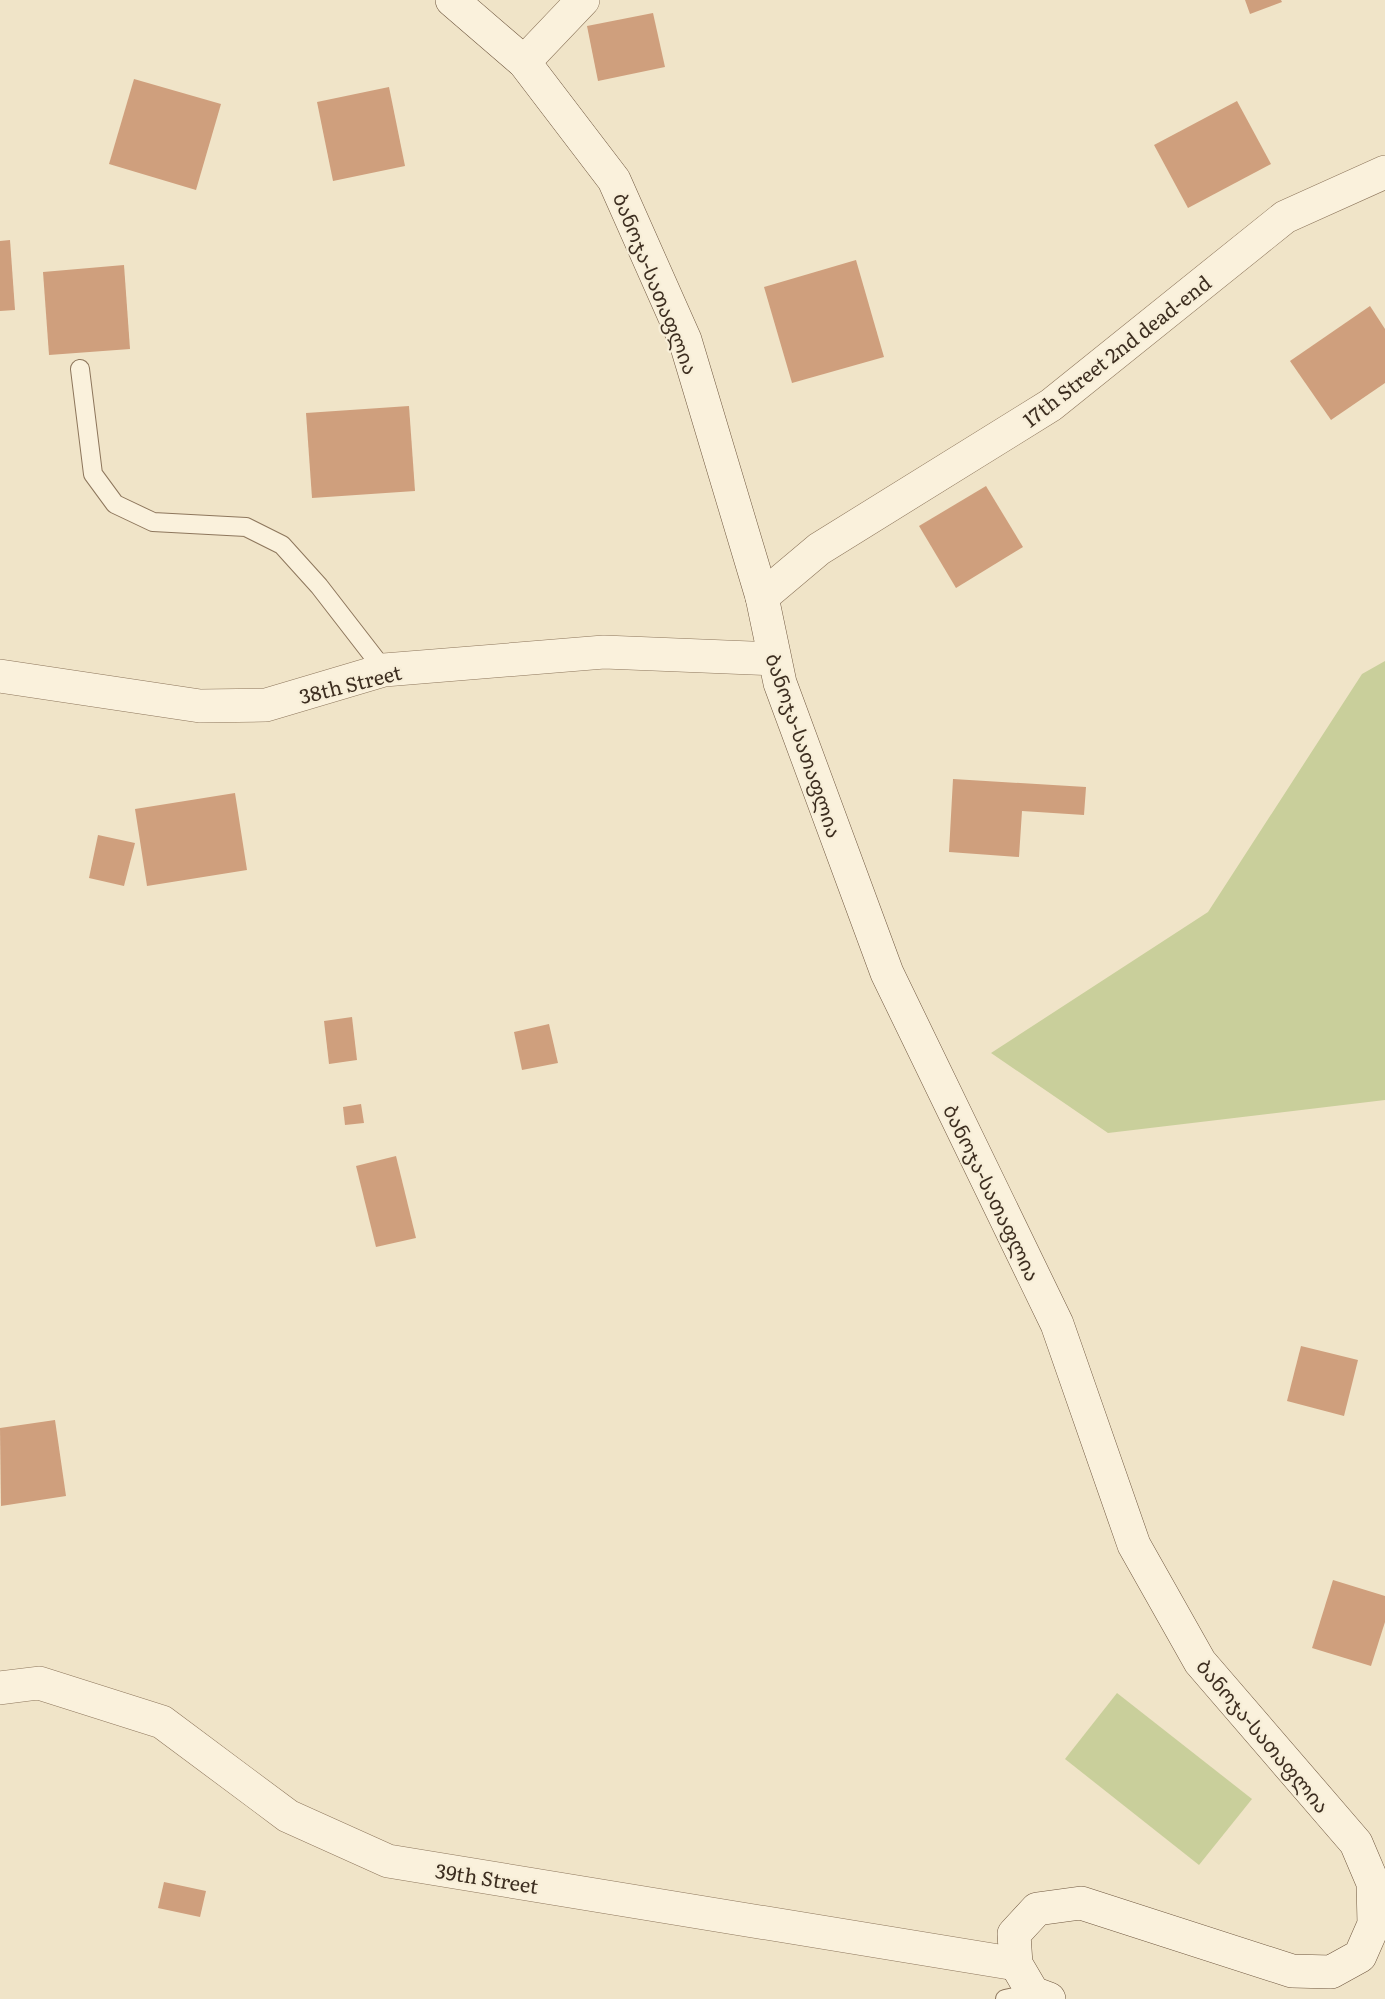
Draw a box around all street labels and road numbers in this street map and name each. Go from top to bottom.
street label: ბანოჯა-სათაფლია [607,188,707,378]
street label: 17th Street 2nd dead-end [1015,267,1217,433]
street label: ბანოჯა-სათაფლია [759,649,851,841]
street label: 38th Street [296,656,404,710]
street label: ბანოჯა-სათაფლია [937,1098,1049,1286]
street label: ბანოჯა-სათაფლია [1190,1651,1338,1819]
street label: 39th Street [433,1854,541,1900]

